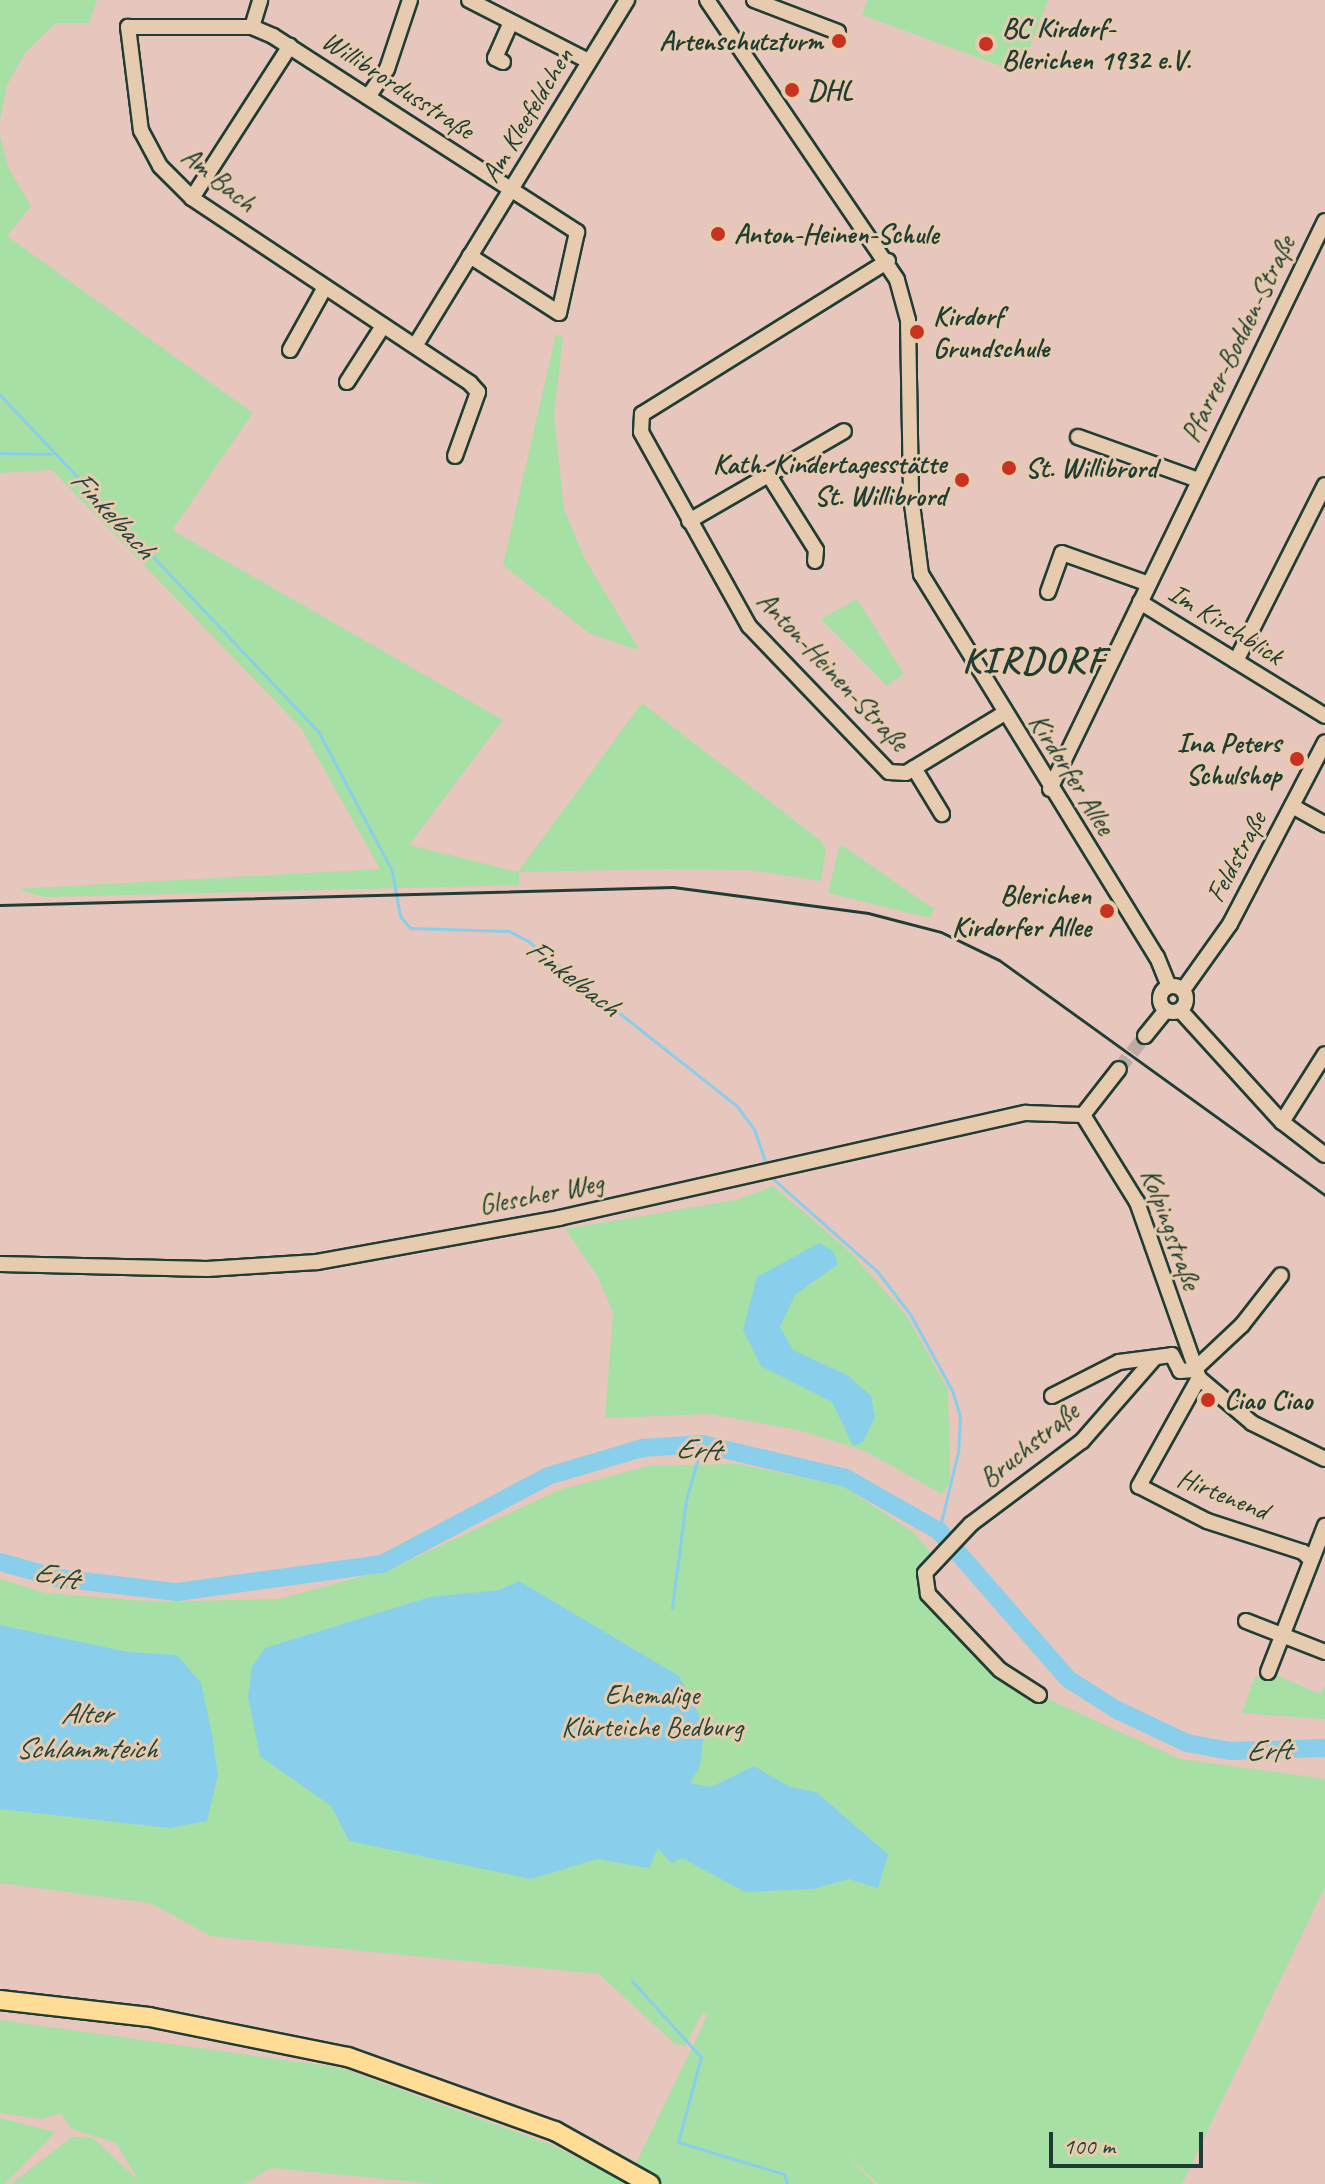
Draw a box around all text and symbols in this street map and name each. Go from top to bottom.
place label: BC Kirdorf- Blerichen 1932 e.V. [1002,11,1191,77]
street label: Willibrordusstraße [316,23,480,147]
place label: Artenschutzturm [659,24,823,58]
marker: Artenschutzturm [830,32,848,50]
marker: BC Kirdorf- Blerichen 1932 e.V. [977,35,995,53]
street label: Am Kleefeldchen [474,42,580,188]
place label: DHL [808,73,852,107]
marker: DHL [783,81,801,99]
street label: Am Bach [175,139,263,219]
place label: Anton-Heinen-Schule [734,217,939,251]
marker: Anton-Heinen-Schule [709,225,727,243]
street label: Pfarrer-Bodden-Straße [1174,230,1302,448]
place label: Kirdorf Grundschule [933,299,1049,365]
marker: Kirdorf Grundschule [908,323,926,341]
place label: Kath. Kindertagesstätte St. Willibrord [713,447,946,513]
place label: St. Willibrord [1025,451,1157,485]
marker: St. Willibrord [1000,459,1018,477]
water label: Finkelbach [63,462,163,566]
marker: Kath. Kindertagesstätte St. Willibrord [953,471,971,489]
street label: Im Kirchblick [1163,576,1289,672]
street label: Anton-Heinen-Straße [750,584,916,758]
district label: KIRDORF [964,639,1104,683]
street label: Kirdorfer Allee [1022,707,1122,841]
place label: Ina Peters Schulshop [1177,726,1281,792]
marker: Ina Peters Schulshop [1288,750,1306,768]
street label: Feldstraße [1198,806,1274,908]
place label: Blerichen Kirdorfer Allee [952,878,1091,944]
marker: Blerichen Kirdorfer Allee [1098,902,1116,920]
water label: Finkelbach [519,930,627,1024]
street label: Kolpingstraße [1134,1164,1208,1294]
street label: Glescher Weg [476,1165,606,1223]
place label: Ciao Ciao [1224,1383,1312,1417]
marker: Ciao Ciao [1199,1391,1217,1409]
street label: Bruchstraße [973,1395,1085,1495]
water label: Erft [675,1430,721,1468]
street label: Hirtenend [1173,1461,1273,1527]
water label: Erft [31,1553,81,1597]
park label: Ehemalige Klärteiche Bedburg [561,1678,743,1744]
water label: Alter Schlammteich [15,1695,157,1766]
water label: Erft [1245,1731,1291,1769]
scale bar [1053,2116,1207,2166]
text: 100 m [1063,2131,1115,2161]

